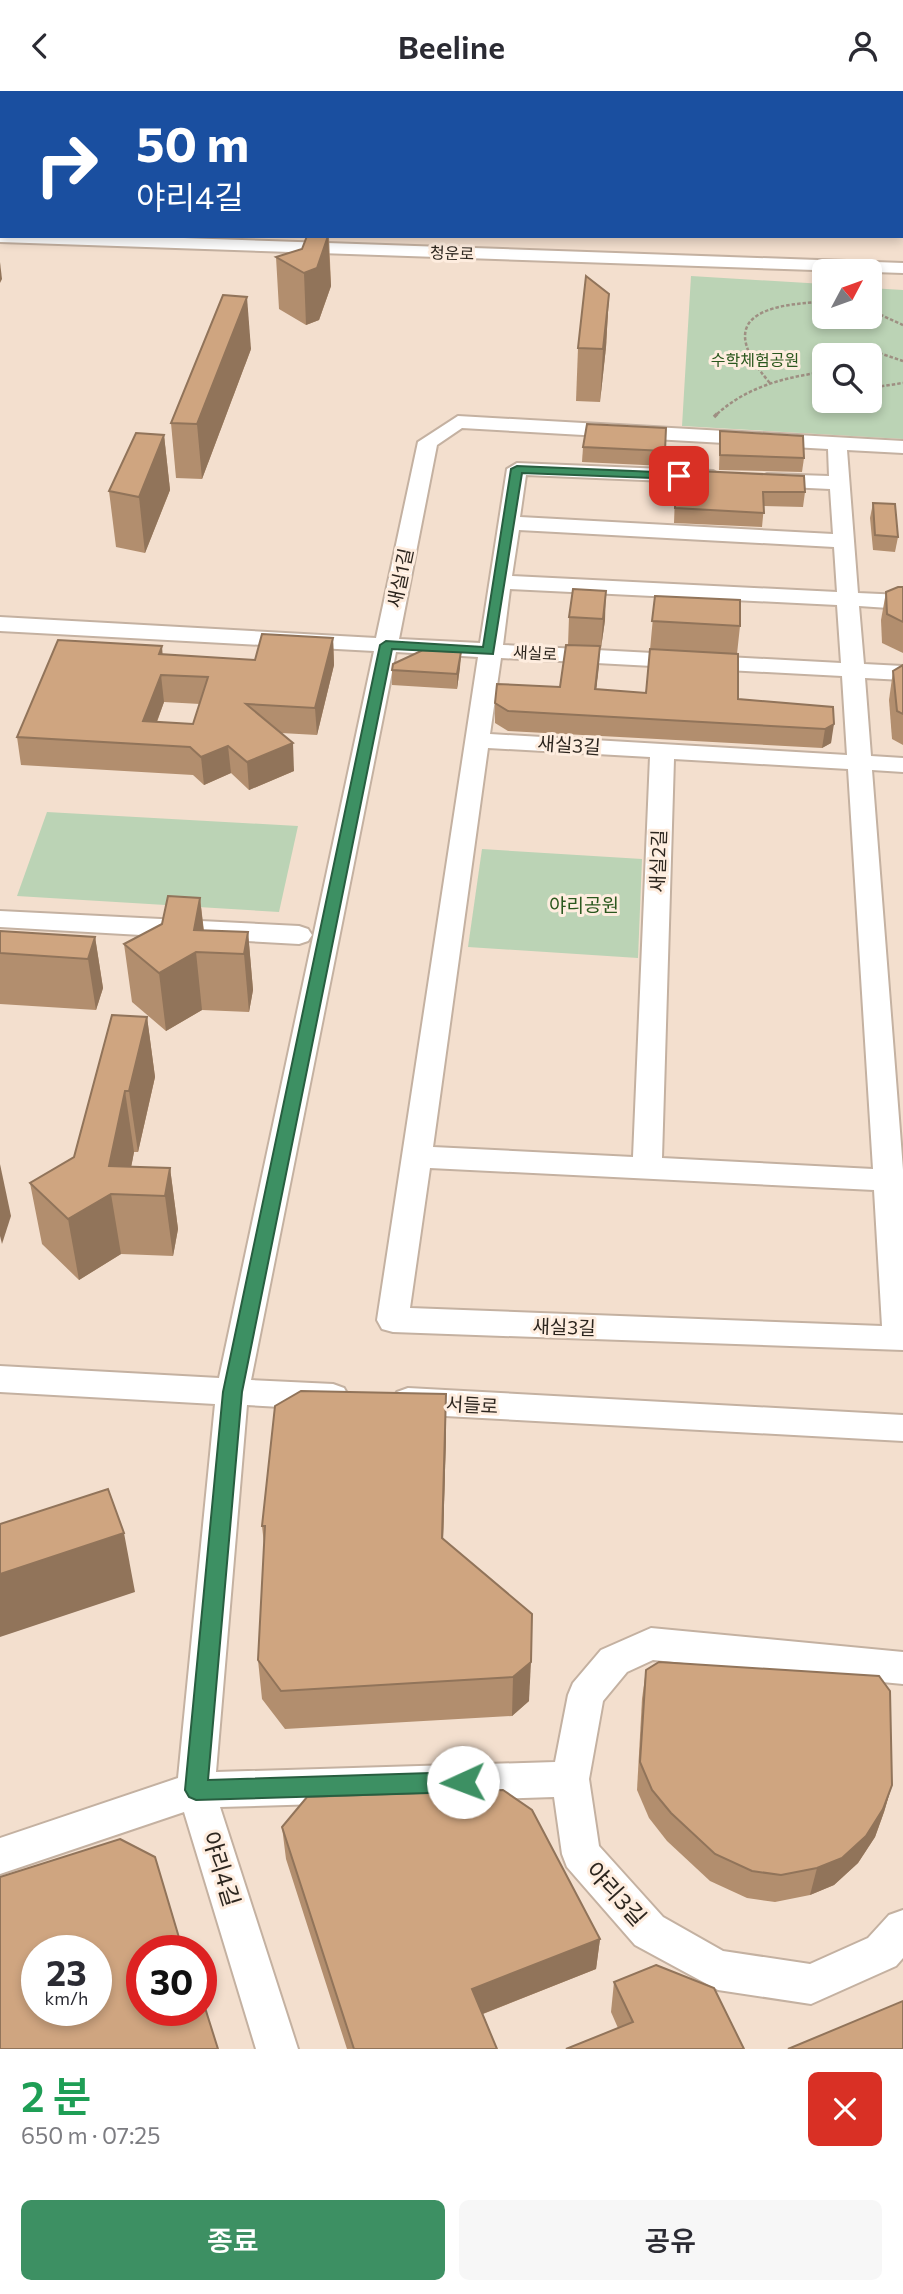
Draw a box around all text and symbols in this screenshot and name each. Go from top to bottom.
text: Beeline [398,26,505,66]
icon: back [21,27,59,65]
icon: person [844,27,882,65]
text: 50 m [136,112,249,172]
icon: right [21,119,112,210]
text: 야리4길 [136,176,244,216]
street label: 청운로 [430,242,475,263]
north arrow [812,259,882,329]
map controls [812,259,882,413]
button: search [812,343,882,413]
park label: 수학체험공원 [711,350,799,369]
pin [649,446,709,506]
icon: arrive [660,457,698,495]
street label: 새실1길 [382,546,417,610]
street label: 새실로 [512,642,558,663]
street label: 새실3길 [537,731,601,758]
street label: 새실2길 [645,829,670,893]
park label: 야리공원 [549,893,619,916]
street label: 새실3길 [532,1314,596,1339]
street label: 서들로 [445,1392,499,1417]
position arrow [426,1745,500,1819]
street label: 야리4길 [197,1828,247,1910]
street label: 야리3길 [581,1855,653,1931]
speed limit sign: 30 [126,1935,217,2026]
text: 23 [46,1950,87,1993]
text: km/h [45,1987,88,2009]
text: 2 분 [21,2069,91,2121]
button: close [808,2072,882,2146]
text: 650 m · 07:25 [21,2121,160,2149]
button: 종료 [21,2200,445,2280]
button: 공유 [459,2200,882,2280]

